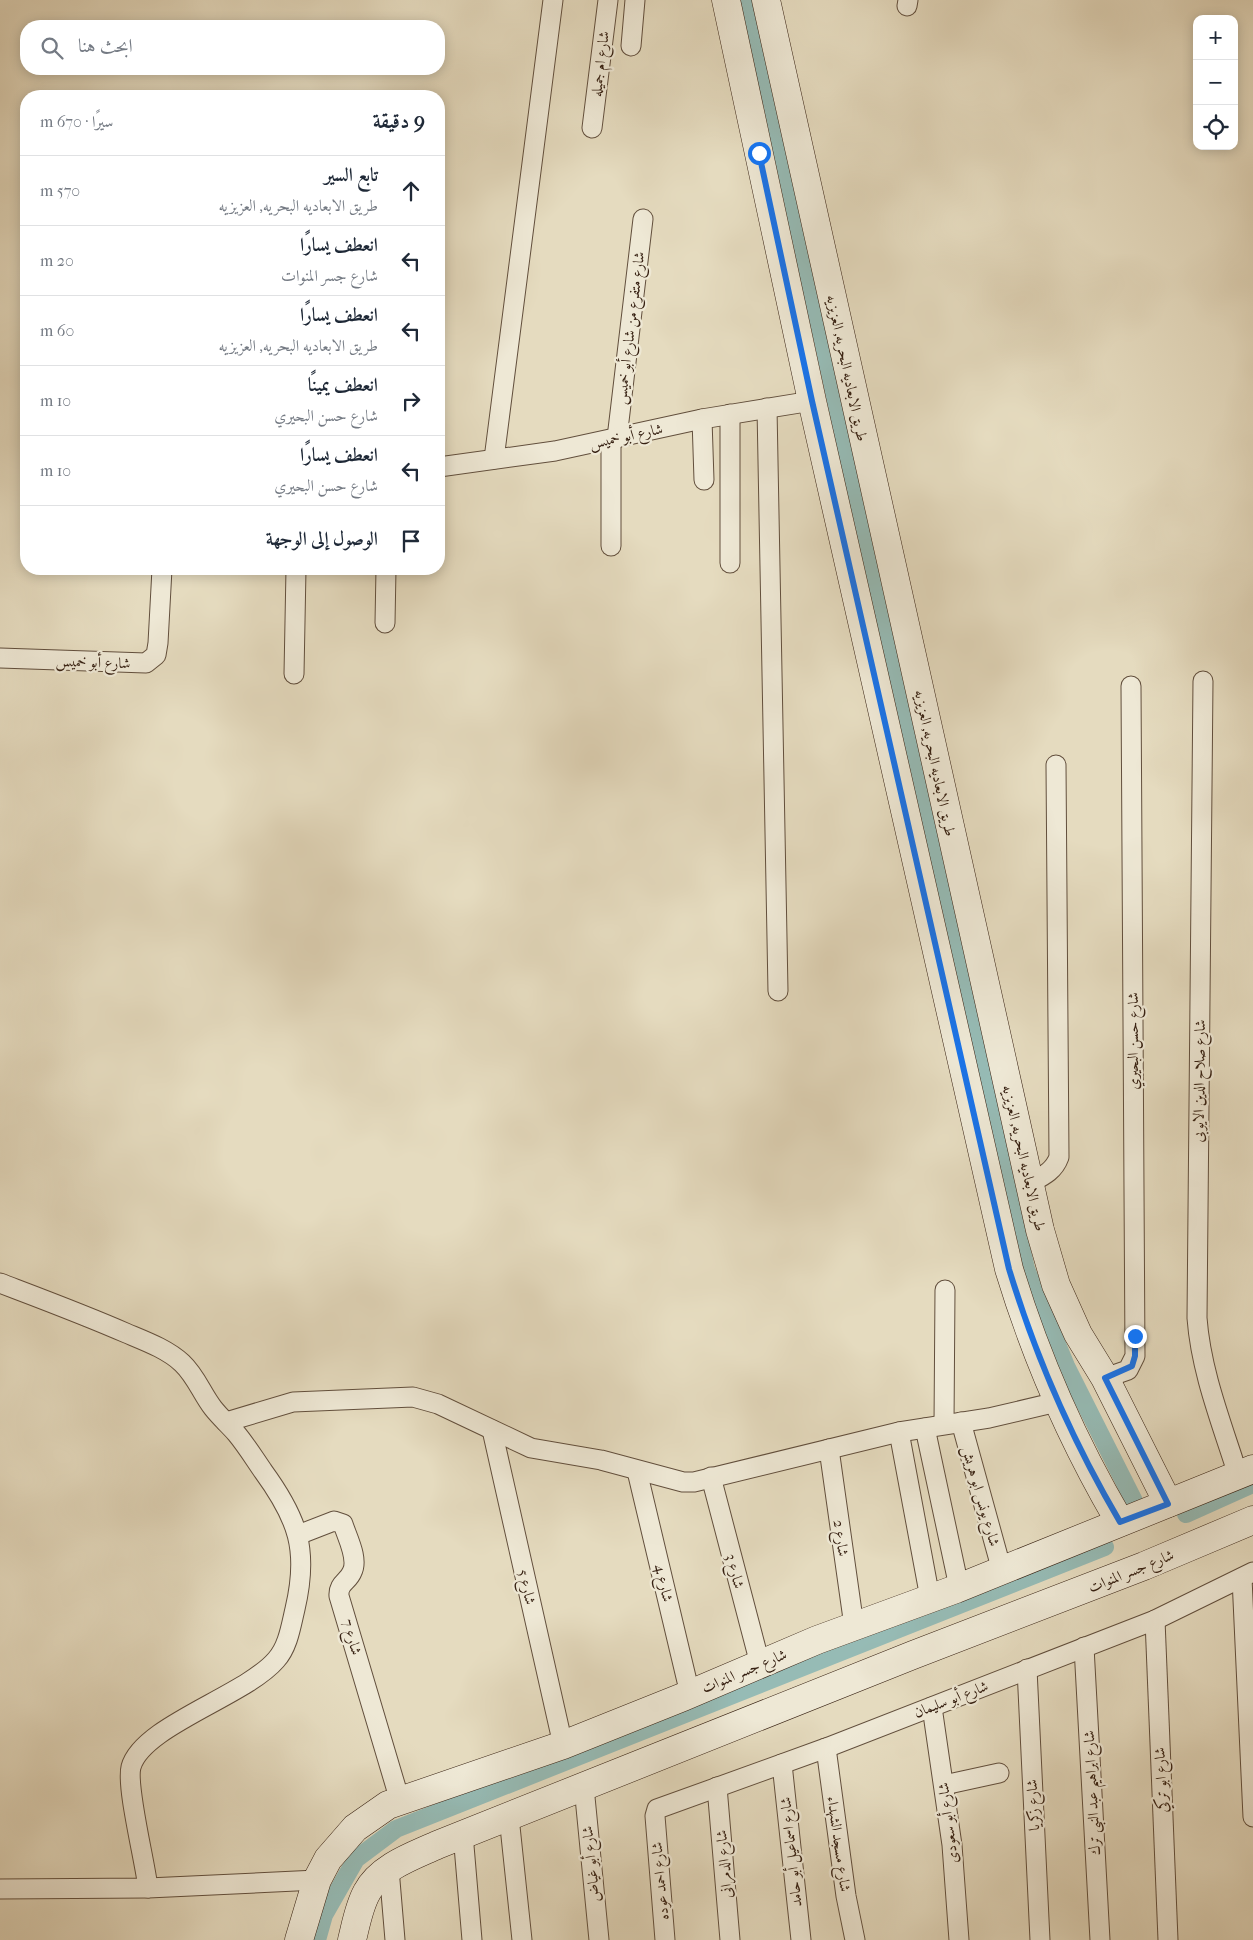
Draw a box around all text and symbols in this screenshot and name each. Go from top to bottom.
map controls [1193,15,1238,150]
button: + [1193,15,1238,60]
search box [20,20,445,75]
street label: شارع ام جميله [587,30,617,98]
icon: search [38,34,66,62]
text: ابحث هنا [78,35,133,57]
button: − [1193,60,1238,105]
button: locate [1193,105,1238,150]
text: 9 دقيقة [373,109,425,133]
text: سيرًا · 670 m [40,112,113,131]
route start [748,142,771,165]
text: تابع السير [324,164,378,186]
icon: ahead [397,177,425,205]
text: 570 m [40,181,80,200]
text: طريق الابعاديه البحريه, العزيزيه [218,196,378,215]
text: انعطف يسارًا [300,234,378,256]
icon: left [397,247,425,275]
street label: شارع متفرع من شارع أبو خميس [610,250,652,406]
text: 20 m [40,251,74,270]
text: شارع جسر المنوات [281,266,378,285]
street label: طريق الابعاديه البحريه, العزيزيه [822,293,871,443]
text: انعطف يسارًا [300,304,378,326]
icon: left [397,317,425,345]
text: 60 m [40,321,74,340]
text: طريق الابعاديه البحريه, العزيزيه [218,336,378,355]
text: انعطف يمينًا [308,374,378,396]
icon: right [397,387,425,415]
text: 10 m [40,391,71,410]
text: شارع حسن البحيري [274,406,378,425]
street label: شارع أبو خميس [587,417,665,456]
text: انعطف يسارًا [300,444,378,466]
icon: left [397,457,425,485]
text: 10 m [40,461,71,480]
text: شارع حسن البحيري [274,476,378,495]
icon: arrive [397,527,425,555]
text: الوصول إلى الوجهة [266,528,378,550]
street label: شارع أبو خميس [55,650,131,676]
street label: طريق الابعاديه البحريه, العزيزيه [910,688,959,838]
street label: شارع حسن البحيري [1124,992,1146,1090]
street label: شارع صلاح الدين الايوبى [1189,1019,1213,1143]
street label: طريق الابعاديه البحريه, العزيزيه [997,1083,1050,1233]
route end [1124,1325,1147,1348]
street label: شارع يونس ابو هريش [954,1444,1004,1549]
street label: شارع 2 [826,1518,852,1558]
street label: شارع جسر المنوات [1086,1546,1178,1600]
street label: شارع 3 [718,1552,748,1591]
street label: شارع 4 [647,1562,677,1604]
street label: شارع 5 [510,1568,540,1607]
street label: شارع 7 [334,1617,366,1658]
street label: شارع جسر المنوات [699,1645,791,1701]
street label: شارع أبو سليمان [911,1675,992,1725]
street label: شارع ابراهيم عبد النبى ترك [1080,1730,1110,1856]
street label: شارع ابو تركي [1149,1747,1176,1813]
street label: شارع زكريا [1023,1779,1047,1831]
street label: شارع أبو سعودى [932,1781,966,1865]
street label: شارع مسجد الشهداء [819,1795,855,1894]
street label: شارع اسماعيل أبو حامد [774,1796,810,1908]
street label: شارع أبو غياض [576,1825,608,1903]
street label: شارع الدمرانى [712,1829,740,1899]
street label: شارع احمد عوده [648,1841,676,1921]

